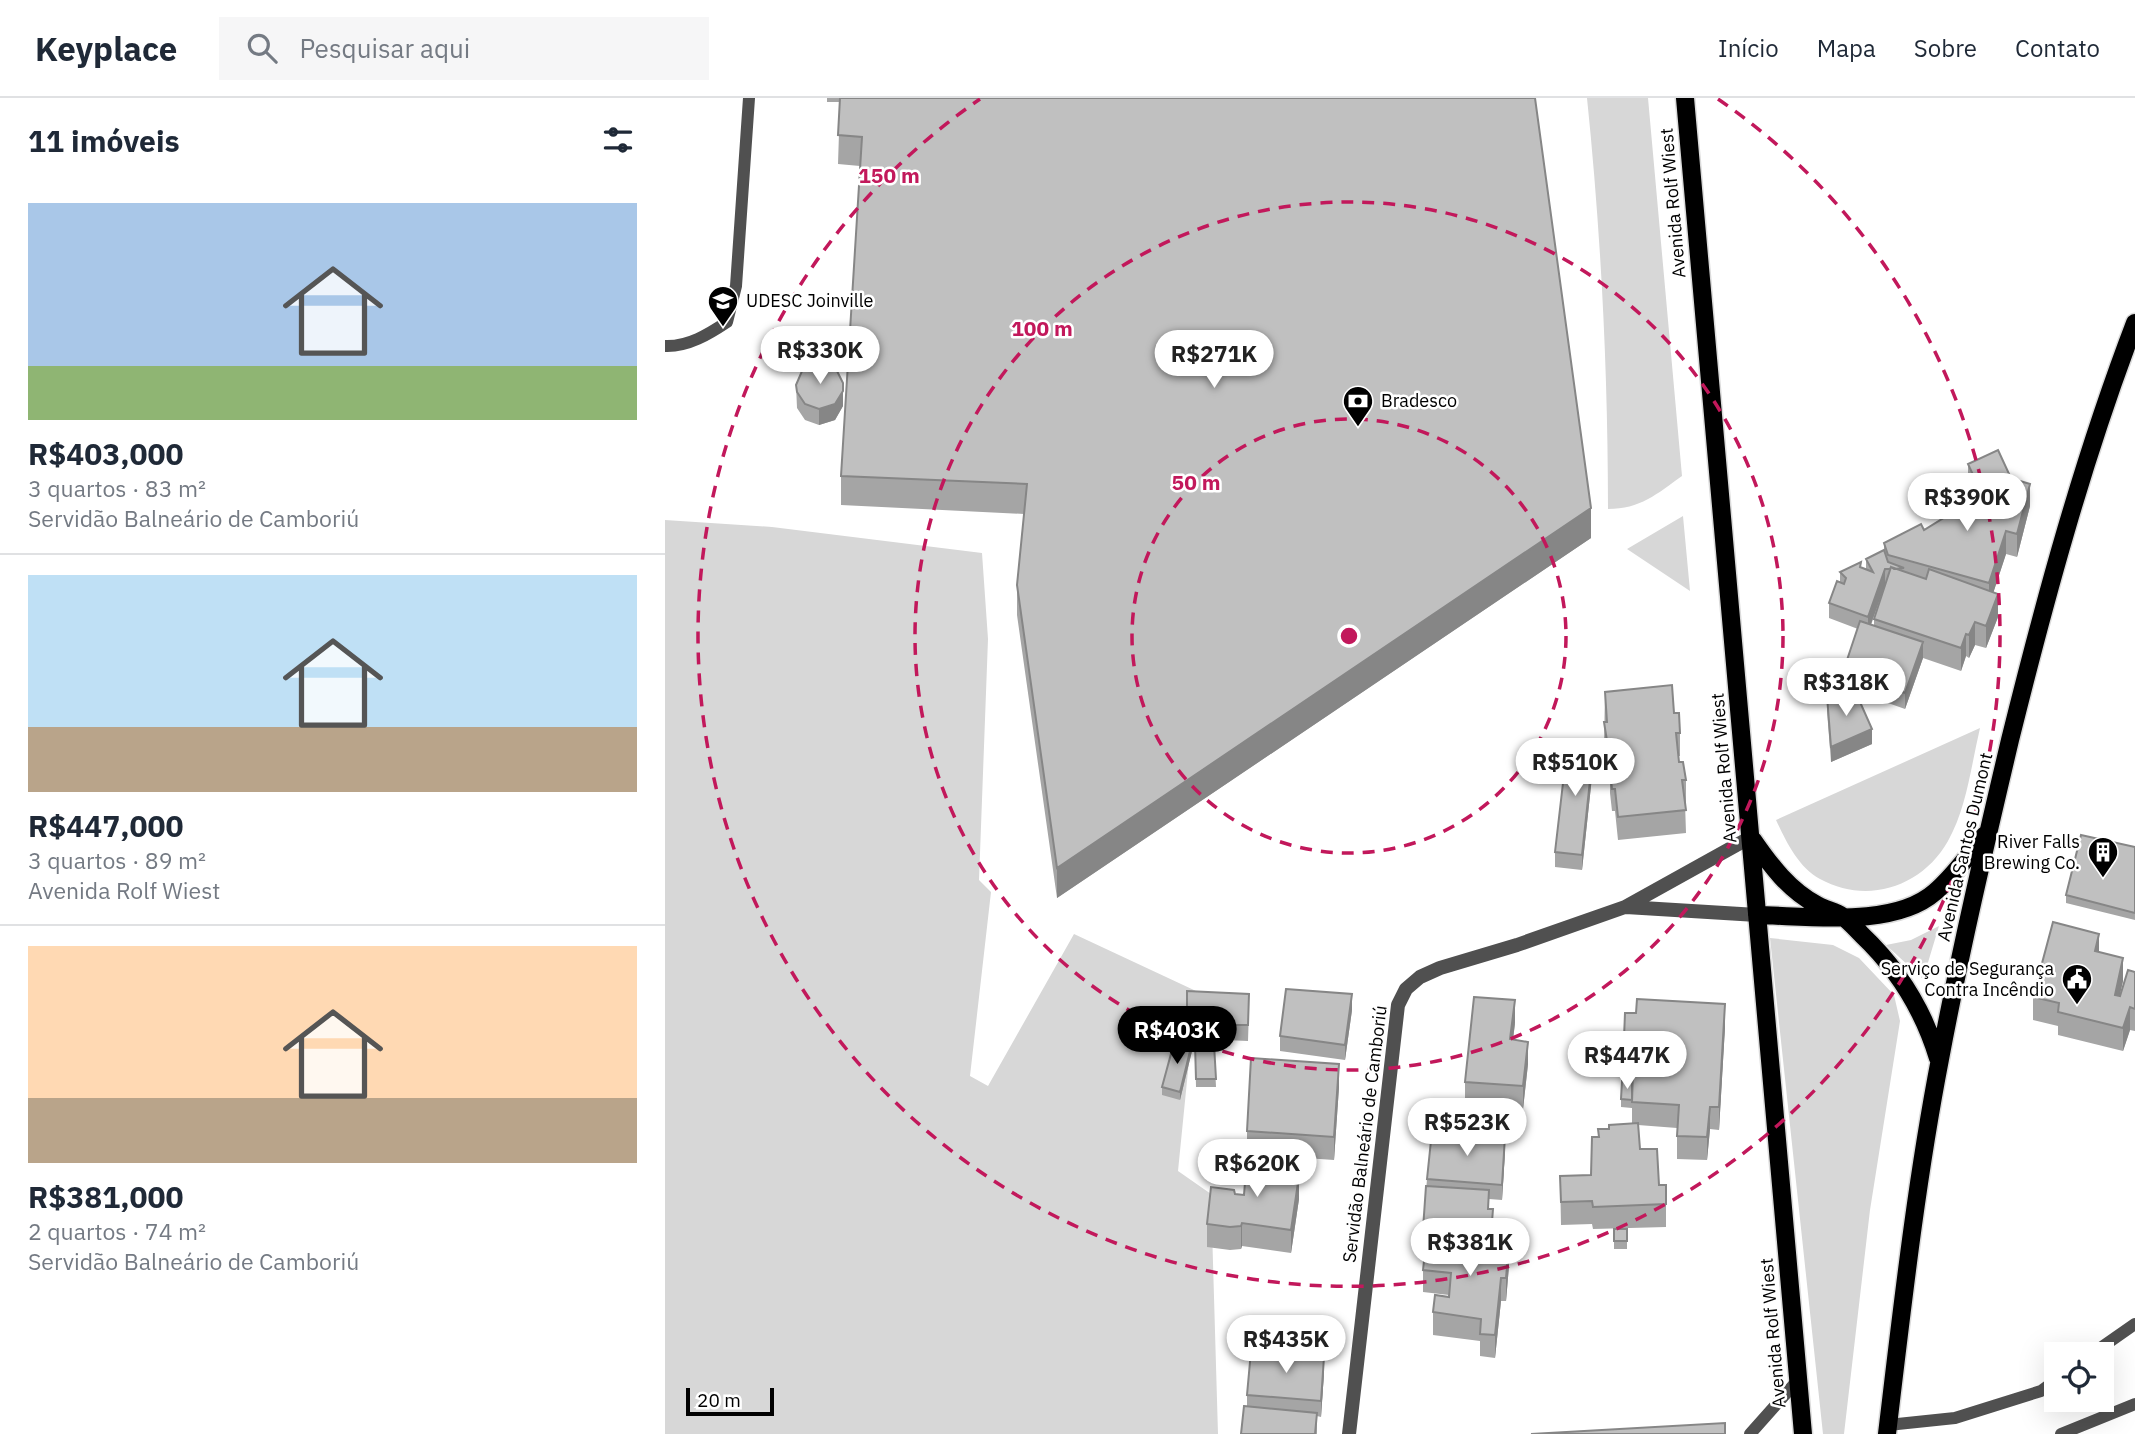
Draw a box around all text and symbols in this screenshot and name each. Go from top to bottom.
search box [219,17,709,80]
text: Keyplace [35,27,177,70]
icon: search [243,29,281,67]
text: Pesquisar aqui [299,31,470,65]
text: Início [1718,32,1779,64]
text: Mapa [1817,32,1876,64]
text: Sobre [1914,32,1977,64]
text: Contato [2015,32,2100,64]
text: 11 imóveis [28,121,180,160]
icon: filters [599,121,637,159]
street label: Avenida Rolf Wiest [1654,127,1691,279]
text: 150 m [858,161,920,189]
icon: home [270,248,396,374]
school or university icon: UDESC Joinville [706,284,740,328]
place label: UDESC Joinville [746,289,874,312]
text: 100 m [1011,314,1073,342]
pin: R$330K [763,327,877,386]
pin: R$271K [1157,330,1271,390]
text: R$330K [777,334,863,364]
text: R$271K [1171,338,1257,368]
bank icon: Bradesco [1341,384,1375,428]
place label: Bradesco [1381,389,1457,412]
text: R$403,000 [28,434,184,473]
text: 50 m [1172,468,1220,496]
text: 3 quartos · 83 m² [28,473,206,503]
pin: R$390K [1910,474,2024,533]
text: R$390K [1924,481,2010,511]
text: Servidão Balneário de Camboriú [28,503,359,533]
icon: home [270,620,396,746]
centre of rings [1337,624,1361,648]
pin: R$318K [1789,658,1903,718]
text: R$318K [1803,666,1889,696]
street label: Avenida Rolf Wiest [1705,692,1742,844]
pin: R$510K [1518,738,1632,798]
text: R$510K [1532,746,1618,776]
street label: Avenida Santos Dumont [1932,750,1997,944]
text: R$447,000 [28,806,184,845]
place label: River Falls Brewing Co. [1984,830,2080,874]
building icon: River Falls Brewing Co. [2086,835,2120,879]
text: 3 quartos · 89 m² [28,845,206,875]
text: Avenida Rolf Wiest [28,875,220,905]
place label: Serviço de Segurança Contra Incêndio [1881,957,2054,1001]
public building icon: Serviço de Segurança Contra Incêndio [2060,962,2094,1006]
icon: home [270,991,396,1117]
street label: Servidão Balneário de Camboriú [1337,1004,1392,1264]
pin: R$403K [1120,1006,1234,1066]
text: R$403K [1134,1014,1220,1044]
pin: R$447K [1570,1032,1684,1091]
text: R$447K [1584,1039,1670,1069]
pin: R$523K [1410,1098,1524,1158]
text: R$523K [1424,1106,1510,1136]
pin: R$620K [1200,1140,1314,1199]
text: R$620K [1214,1147,1300,1177]
text: R$381,000 [28,1177,184,1216]
text: 2 quartos · 74 m² [28,1216,206,1246]
pin: R$381K [1413,1218,1527,1278]
text: R$381K [1427,1226,1513,1256]
text: Servidão Balneário de Camboriú [28,1246,359,1276]
street label: Avenida Rolf Wiest [1754,1257,1791,1409]
pin: R$435K [1229,1316,1343,1375]
text: R$435K [1243,1323,1329,1353]
map controls [2044,1342,2114,1412]
button: locate [2044,1342,2114,1412]
scale bar [686,1385,773,1417]
text: 20 m [697,1388,741,1412]

